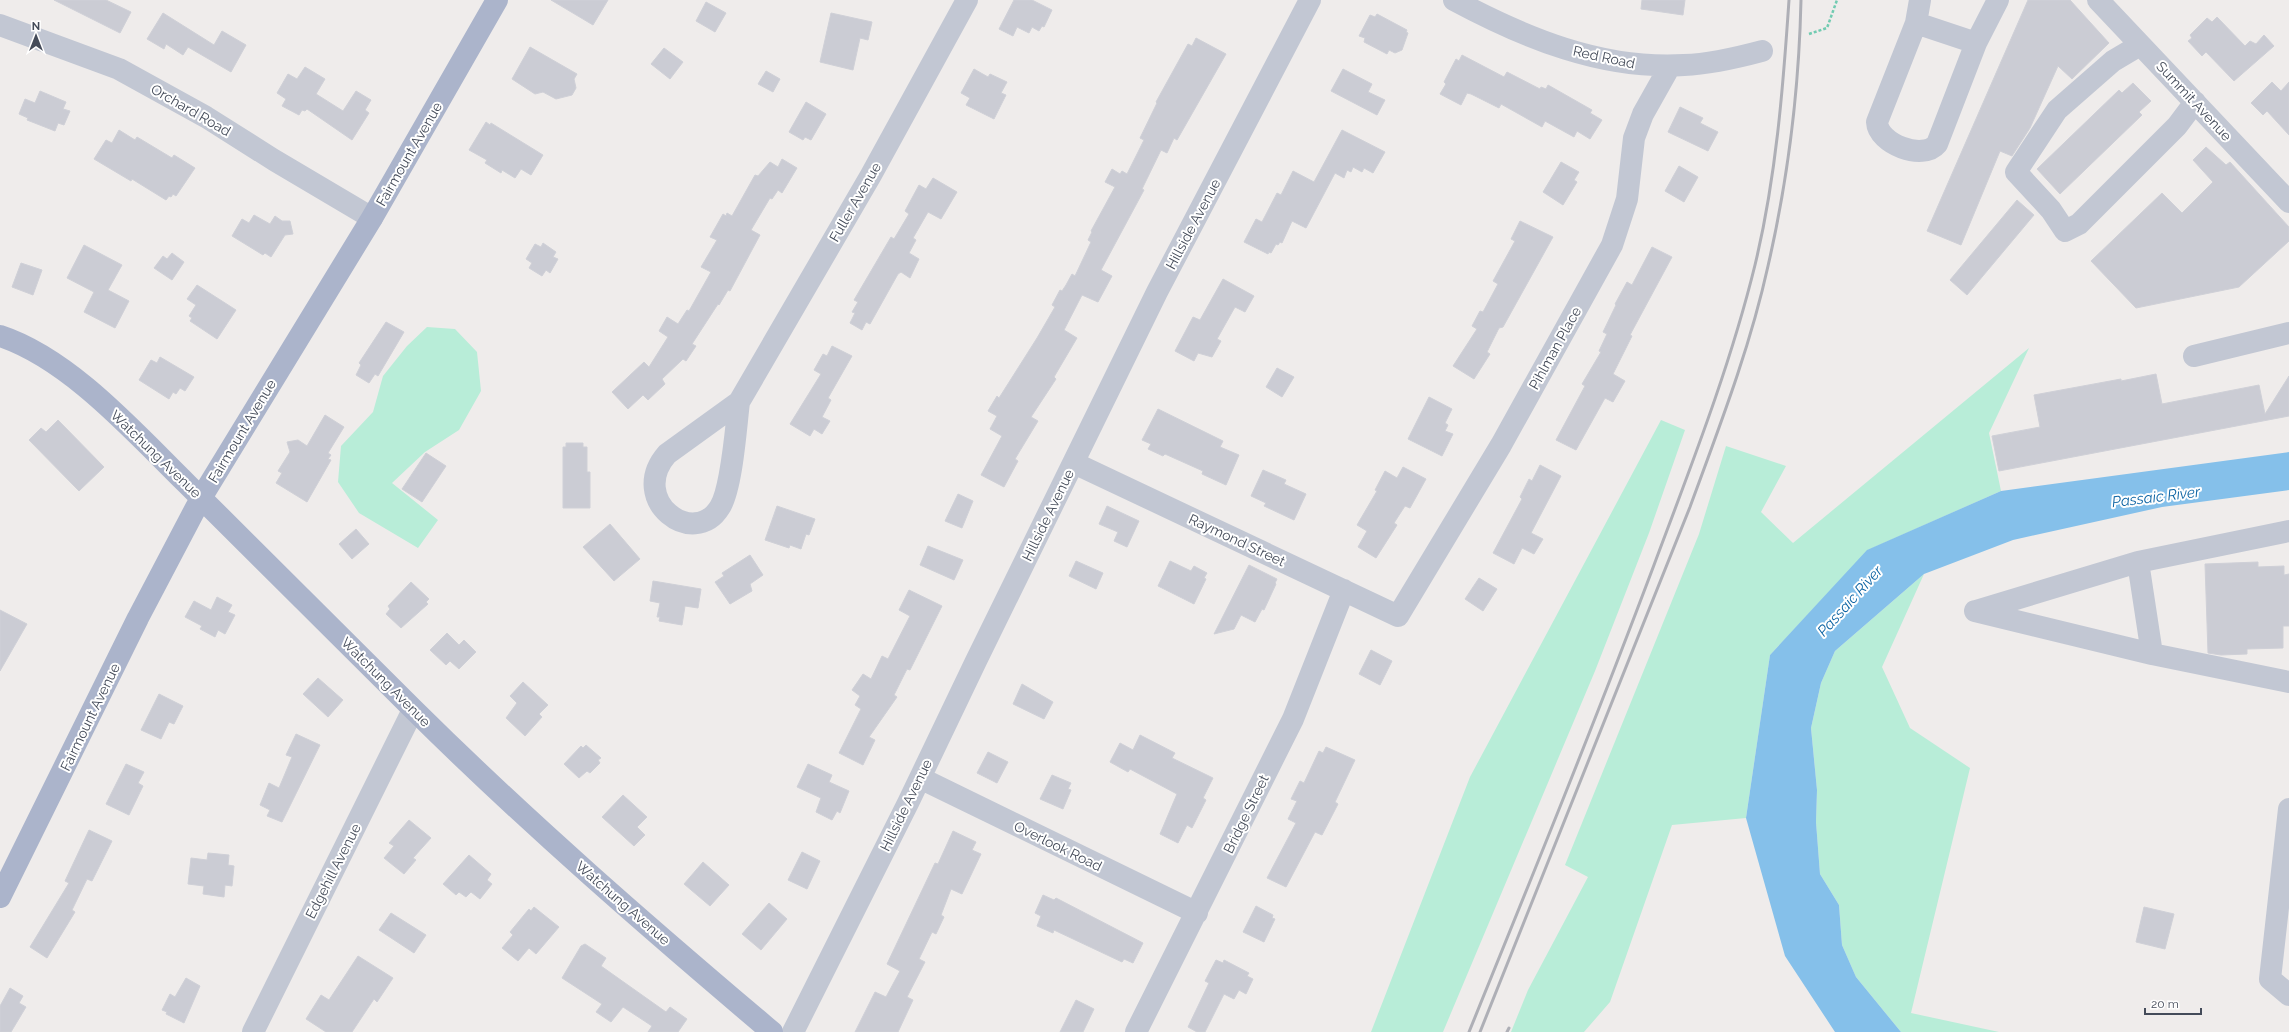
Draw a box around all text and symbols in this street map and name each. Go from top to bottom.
north arrow [16,16,56,56]
text: N [32,20,40,33]
street label: Red Road [1572,43,1636,71]
street label: Summit Avenue [2153,58,2235,144]
street label: Orchard Road [148,81,234,139]
street label: Fairmount Avenue [373,99,445,209]
street label: Fuller Avenue [826,160,884,244]
street label: Hillside Avenue [1162,176,1224,272]
street label: Pihlman Place [1526,304,1584,392]
street label: Fairmount Avenue [205,377,279,485]
street label: Watchung Avenue [108,407,204,501]
street label: Hillside Avenue [1019,467,1077,563]
water label: Passaic River [2111,483,2202,511]
street label: Raymond Street [1186,511,1288,569]
water label: Passaic River [1814,561,1887,640]
street label: Watchung Avenue [338,634,434,730]
street label: Fairmount Avenue [57,661,123,773]
street label: Hillside Avenue [877,757,935,853]
street label: Bridge Street [1220,772,1272,856]
street label: Overlook Road [1011,818,1105,874]
street label: Edgehill Avenue [302,821,364,921]
street label: Watchung Avenue [573,858,673,948]
scale bar [2145,990,2201,1016]
text: 20 m [2151,997,2179,1011]

